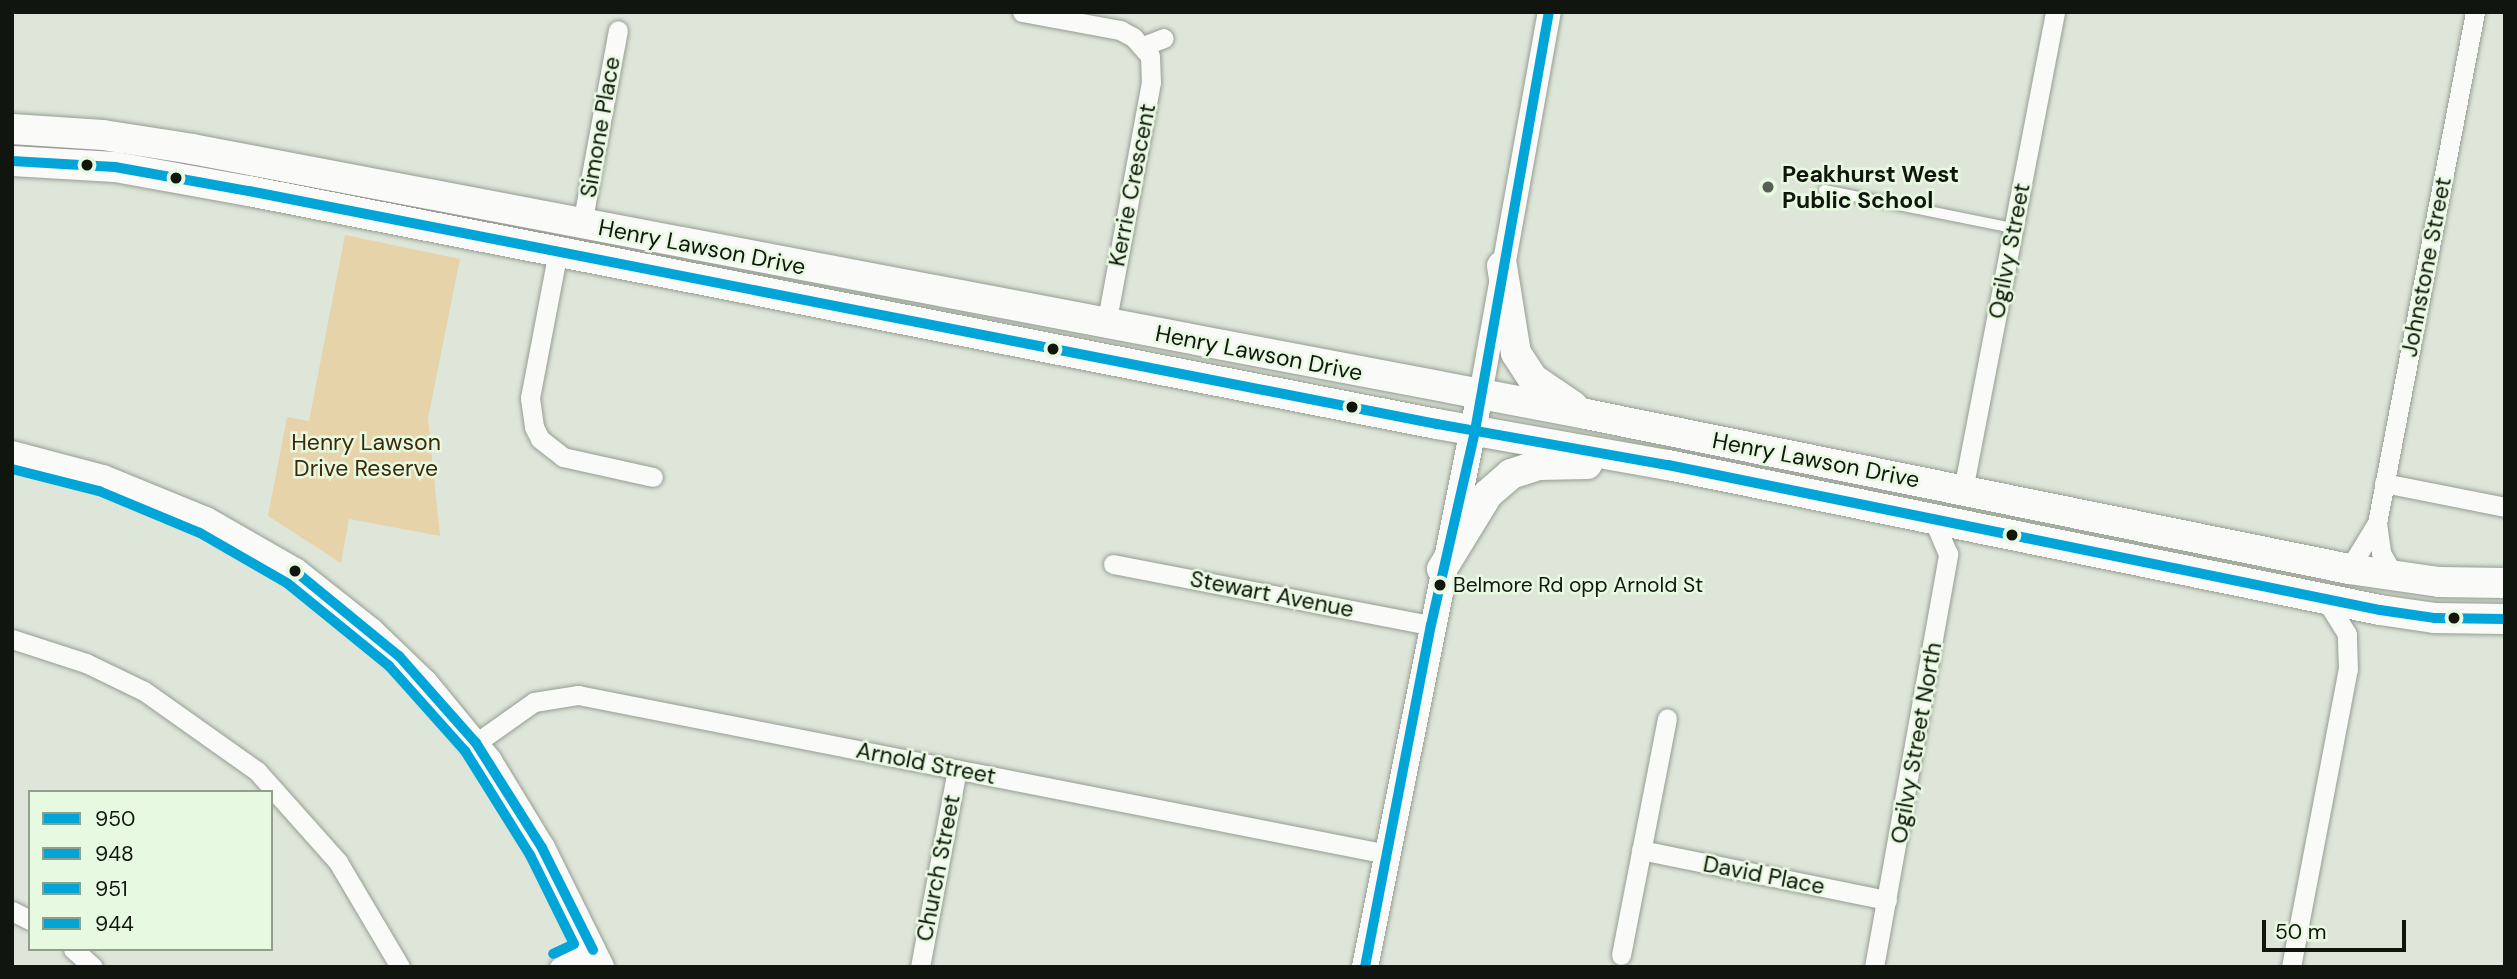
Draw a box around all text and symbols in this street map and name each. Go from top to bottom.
street label: Simone Place [574,54,626,200]
street label: Kerrie Crescent [1103,101,1161,269]
unlabelled marker [80,158,94,172]
place label: Peakhurst West Public School [1782,160,1959,214]
unlabelled marker [169,171,183,185]
street label: Johnstone Street [2395,175,2457,359]
marker: Peakhurst West Public School [1760,179,1776,195]
street label: Ogilvy Street [1982,181,2036,321]
street label: Henry Lawson Drive [596,213,808,281]
street label: Henry Lawson Drive [1153,319,1365,387]
unlabelled marker [1046,342,1060,356]
unlabelled marker [1345,400,1359,414]
street label: Henry Lawson Drive [1710,426,1922,494]
park label: Henry Lawson Drive Reserve [291,428,441,482]
unlabelled marker [2005,528,2019,542]
unlabelled marker [288,564,302,578]
street label: Stewart Avenue [1188,565,1356,623]
place label: Belmore Rd opp Arnold St [1453,572,1703,598]
marker: Belmore Rd opp Arnold St [1433,578,1447,592]
unlabelled marker [2447,611,2461,625]
street label: Ogilvy Street North [1885,640,1947,846]
street label: Arnold Street [854,736,998,790]
legend [28,790,273,951]
street label: Church Street [910,792,966,944]
text: 950 [95,805,135,833]
text: 948 [95,840,134,868]
street label: David Place [1701,850,1827,900]
text: 951 [95,875,128,903]
scale bar [2265,906,2408,950]
text: 944 [95,910,134,938]
text: 50 m [2275,918,2326,946]

